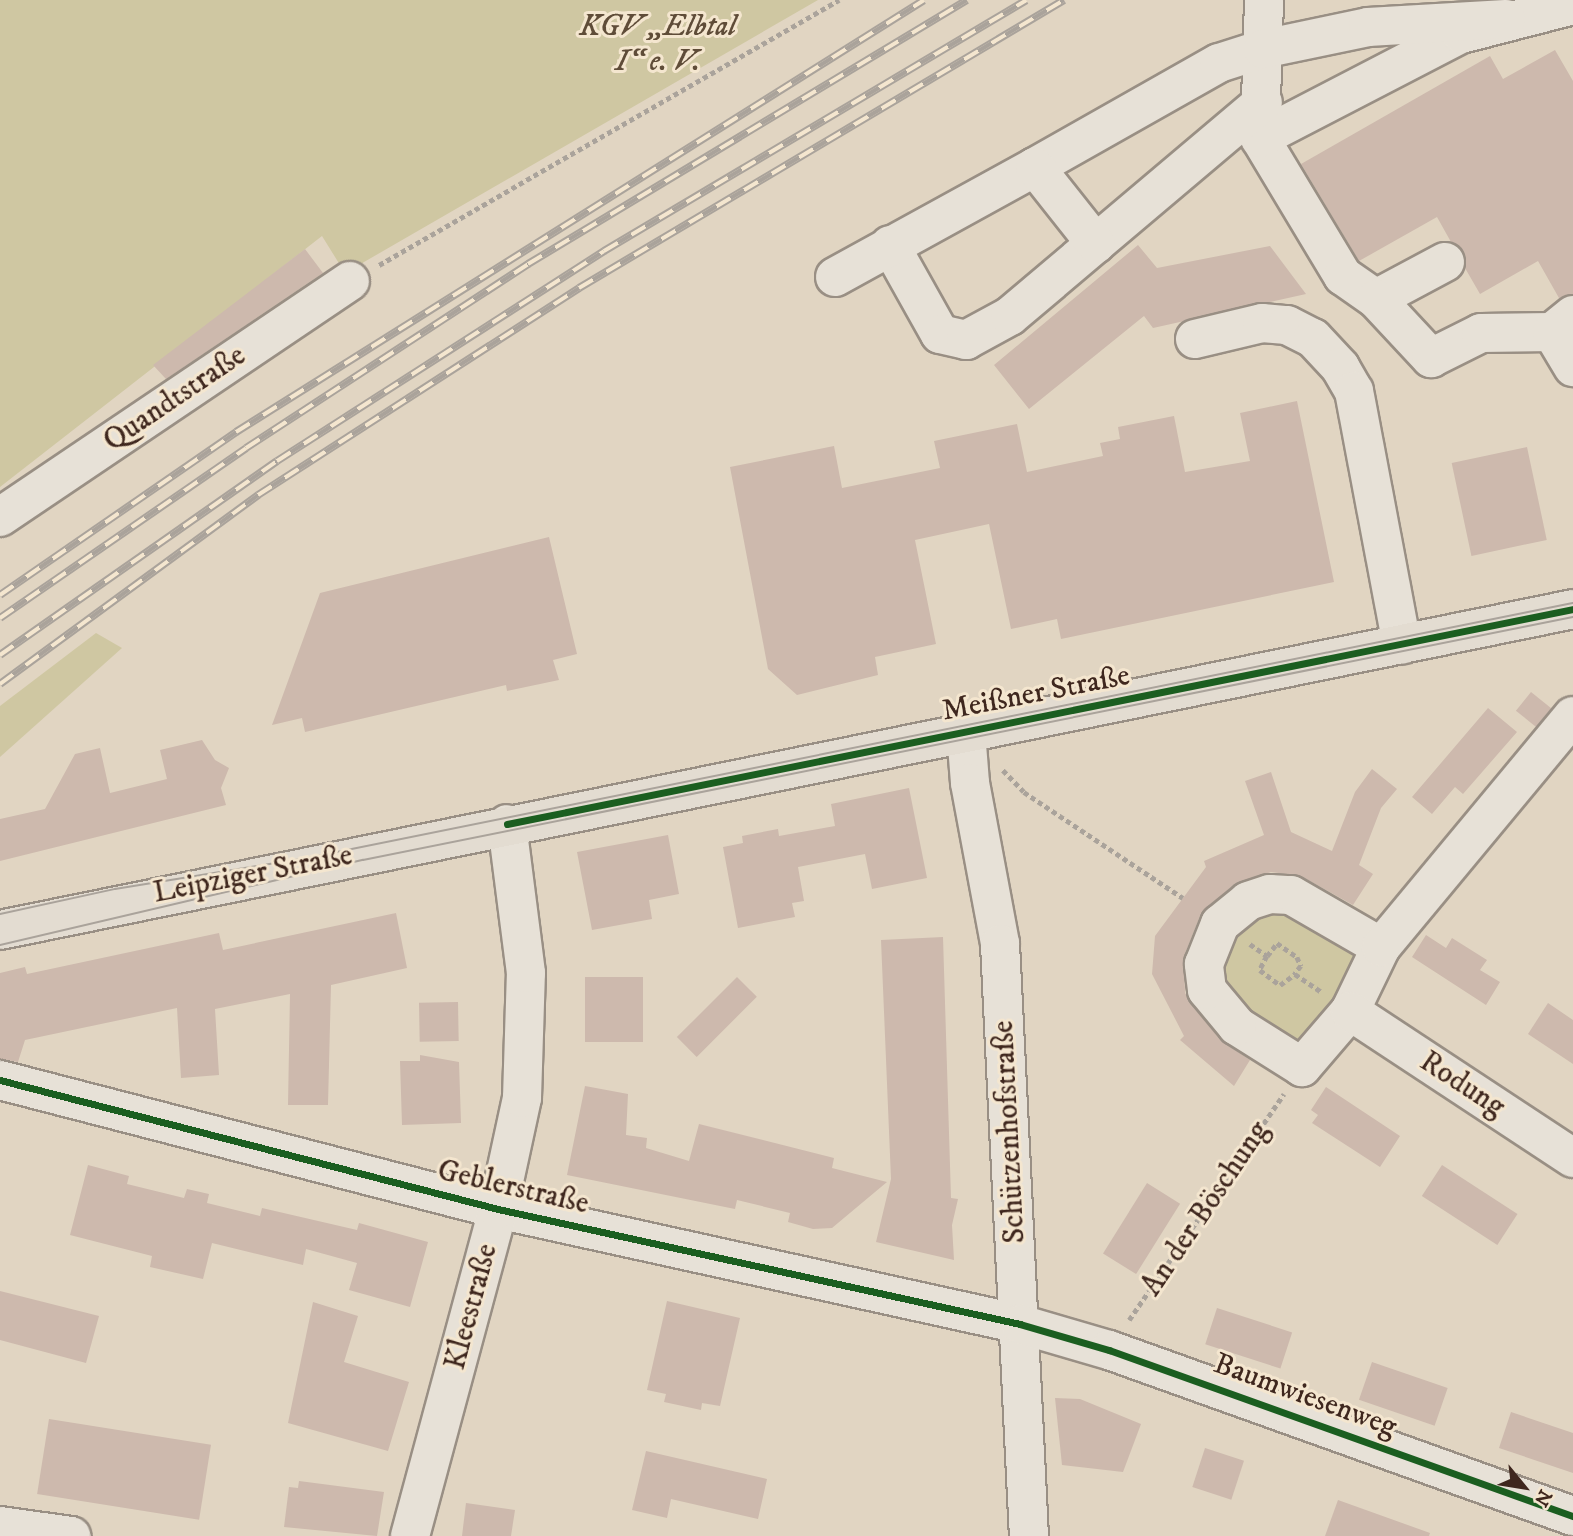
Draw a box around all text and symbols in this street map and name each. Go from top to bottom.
park label: KGV „Elbtal I“ e. V. [580,9,736,79]
street label: Quandtstraße [97,338,253,460]
street label: Meißner Straße [939,658,1133,730]
street label: Leipziger Straße [150,838,356,912]
street label: Schützenhofstraße [986,1020,1034,1244]
street label: Rodung [1413,1044,1511,1126]
street label: An der Böschung [1134,1115,1278,1303]
street label: Geblerstraße [434,1153,592,1223]
street label: Kleestraße [438,1240,506,1374]
street label: Baumwiesenweg [1209,1346,1401,1446]
north arrow [1489,1452,1559,1522]
text: N [1529,1485,1556,1510]

